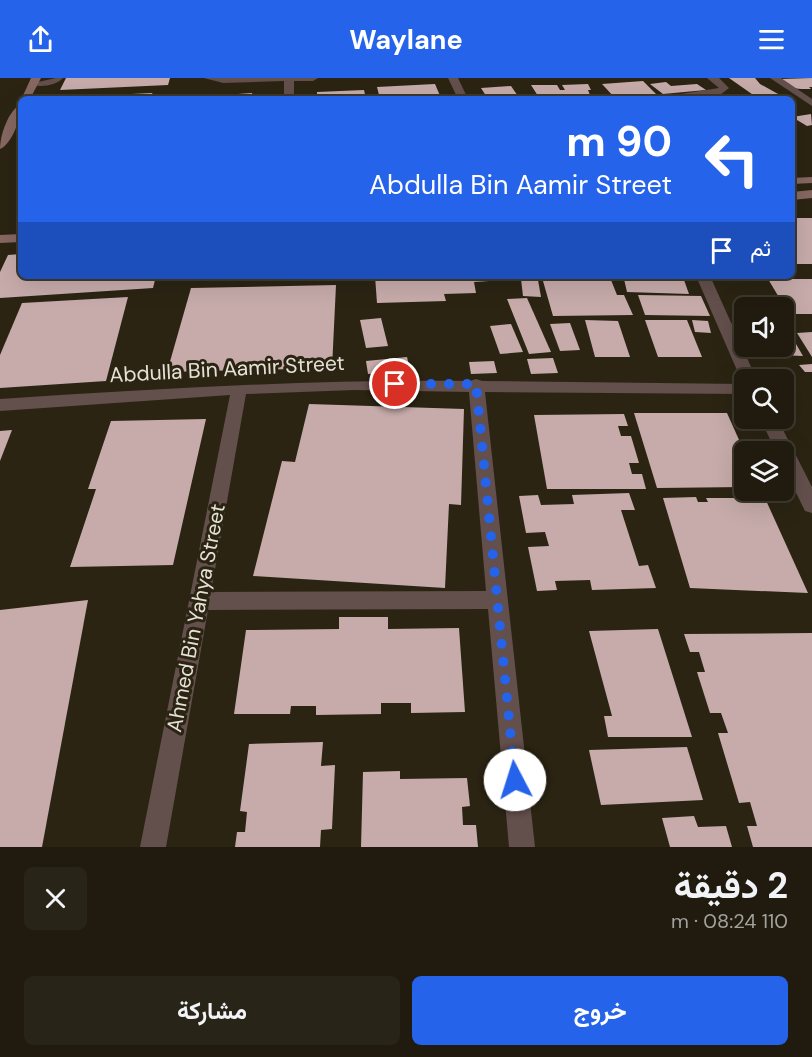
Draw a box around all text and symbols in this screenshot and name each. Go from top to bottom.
text: Waylane [349,22,463,57]
icon: share [24,23,57,56]
icon: menu [755,23,788,56]
text: 90 m [566,114,672,169]
icon: left [693,120,771,198]
text: Abdulla Bin Aamir Street [369,167,672,202]
icon: arrive [705,234,738,267]
text: ثم [750,234,771,263]
map controls [734,297,794,501]
button: sound [734,297,794,357]
street label: Abdulla Bin Aamir Street [109,349,345,389]
pin [369,358,420,409]
icon: arrive [378,367,411,400]
button: search [734,369,794,429]
button: layers [734,441,794,501]
street label: Ahmed Bin Yahya Street [160,501,232,735]
position arrow [483,748,547,812]
text: 2 دقيقة [674,862,788,909]
button: close [24,867,87,930]
text: 110 m · 08:24 [671,908,788,934]
button: مشاركة [24,976,400,1045]
button: خروج [412,976,788,1045]

